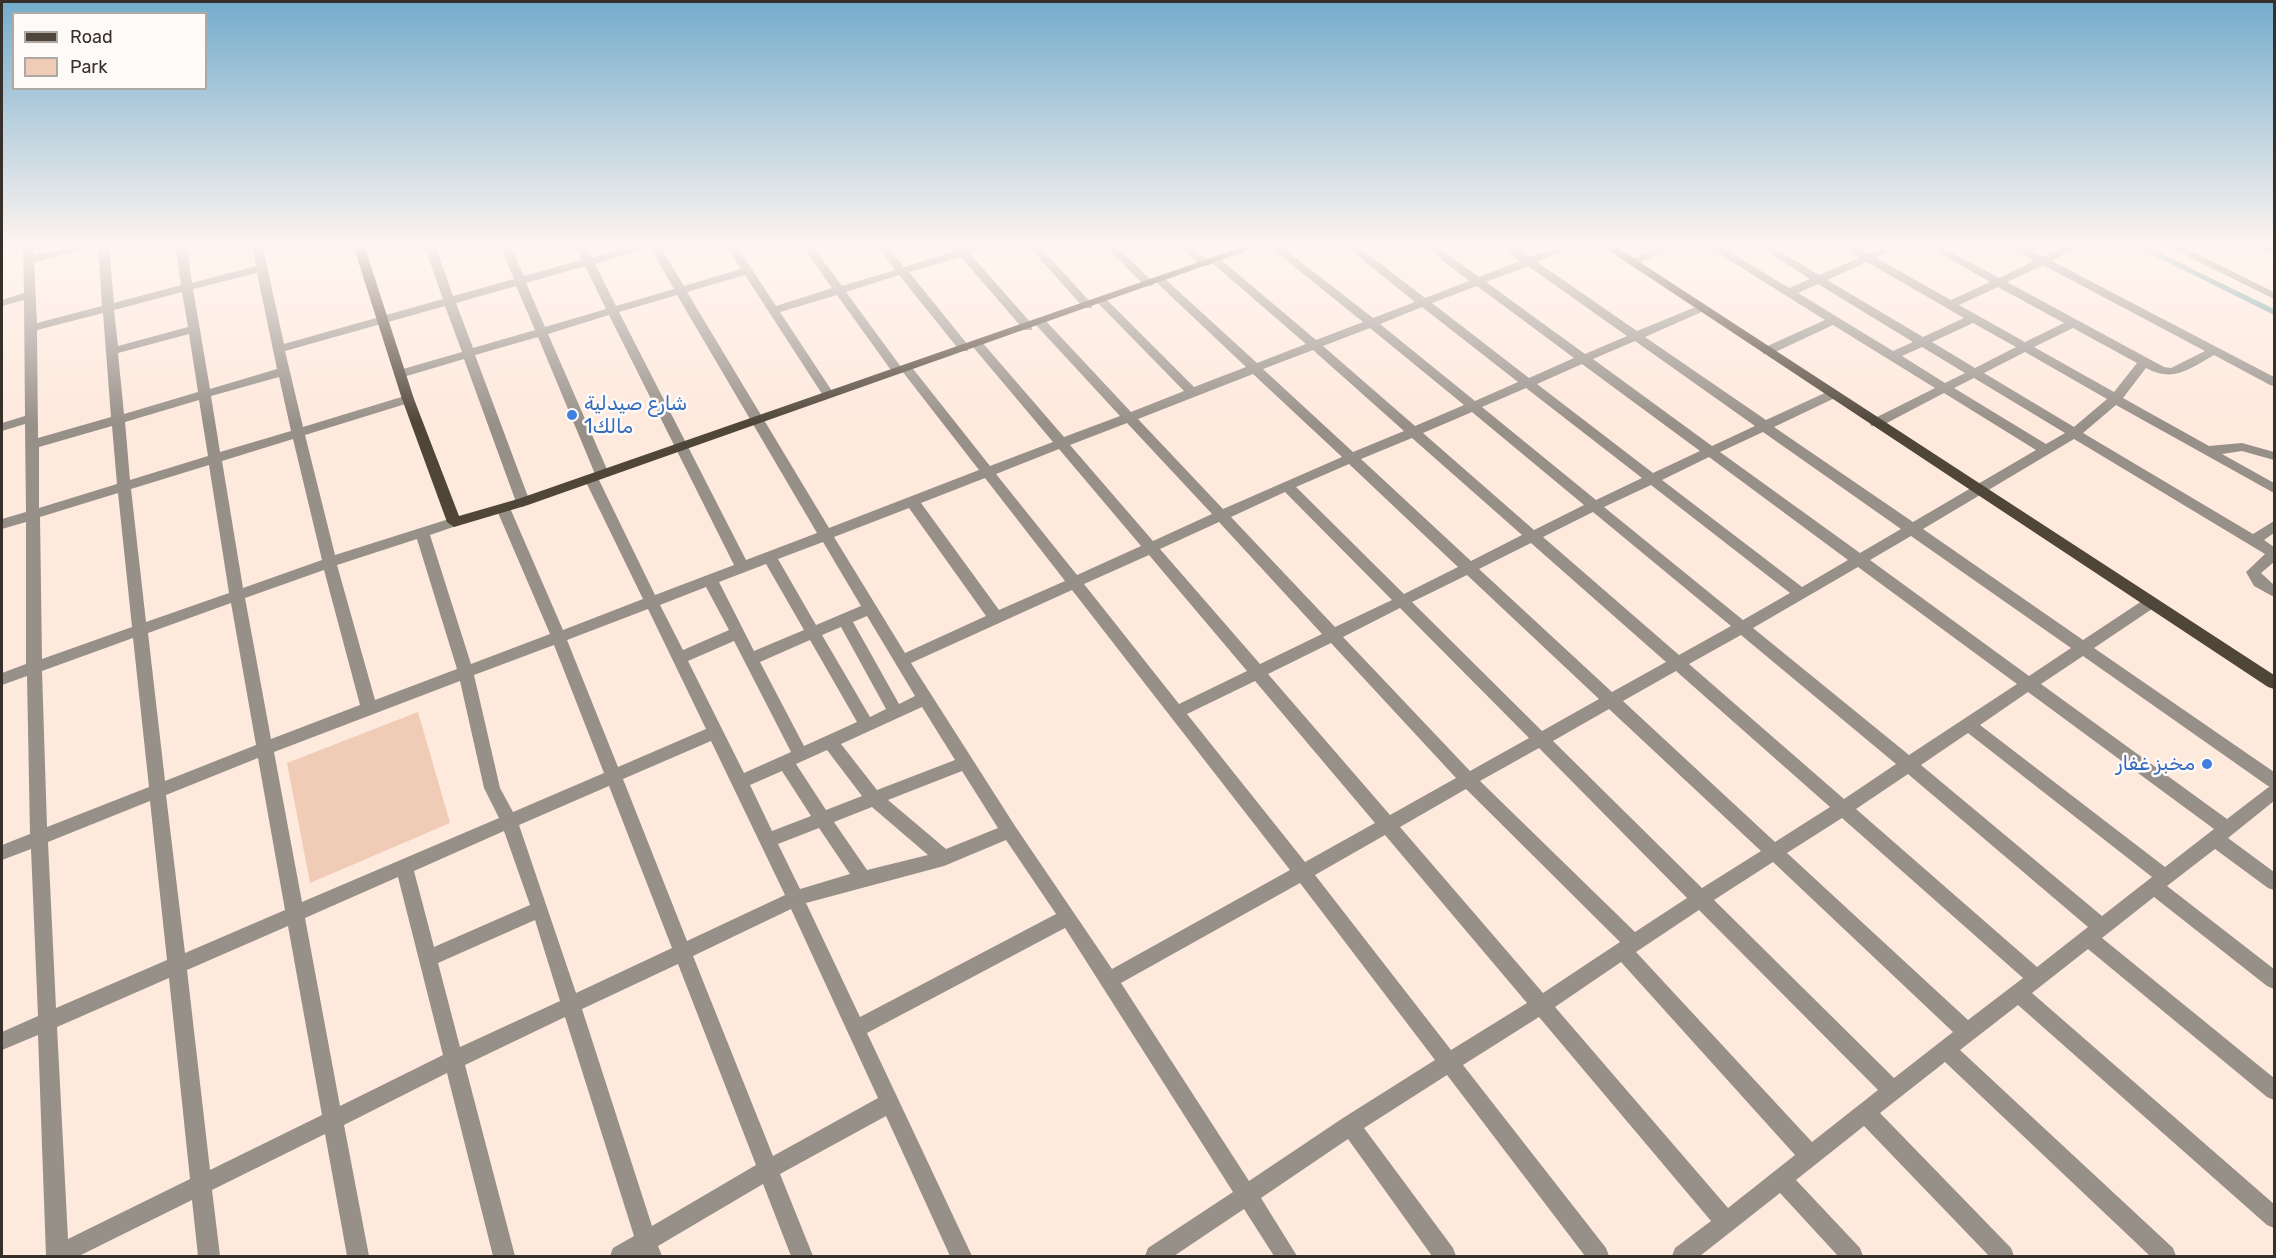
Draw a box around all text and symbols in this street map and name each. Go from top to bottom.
legend [12,12,207,90]
text: Road [70,26,113,48]
text: Park [70,56,107,78]
place label: شارع صيدلية مالك1 [584,392,687,439]
marker: شارع صيدلية مالك1 [565,408,579,422]
place label: مخبز غفار [2116,752,2195,776]
marker: مخبز غفار [2200,757,2214,771]

